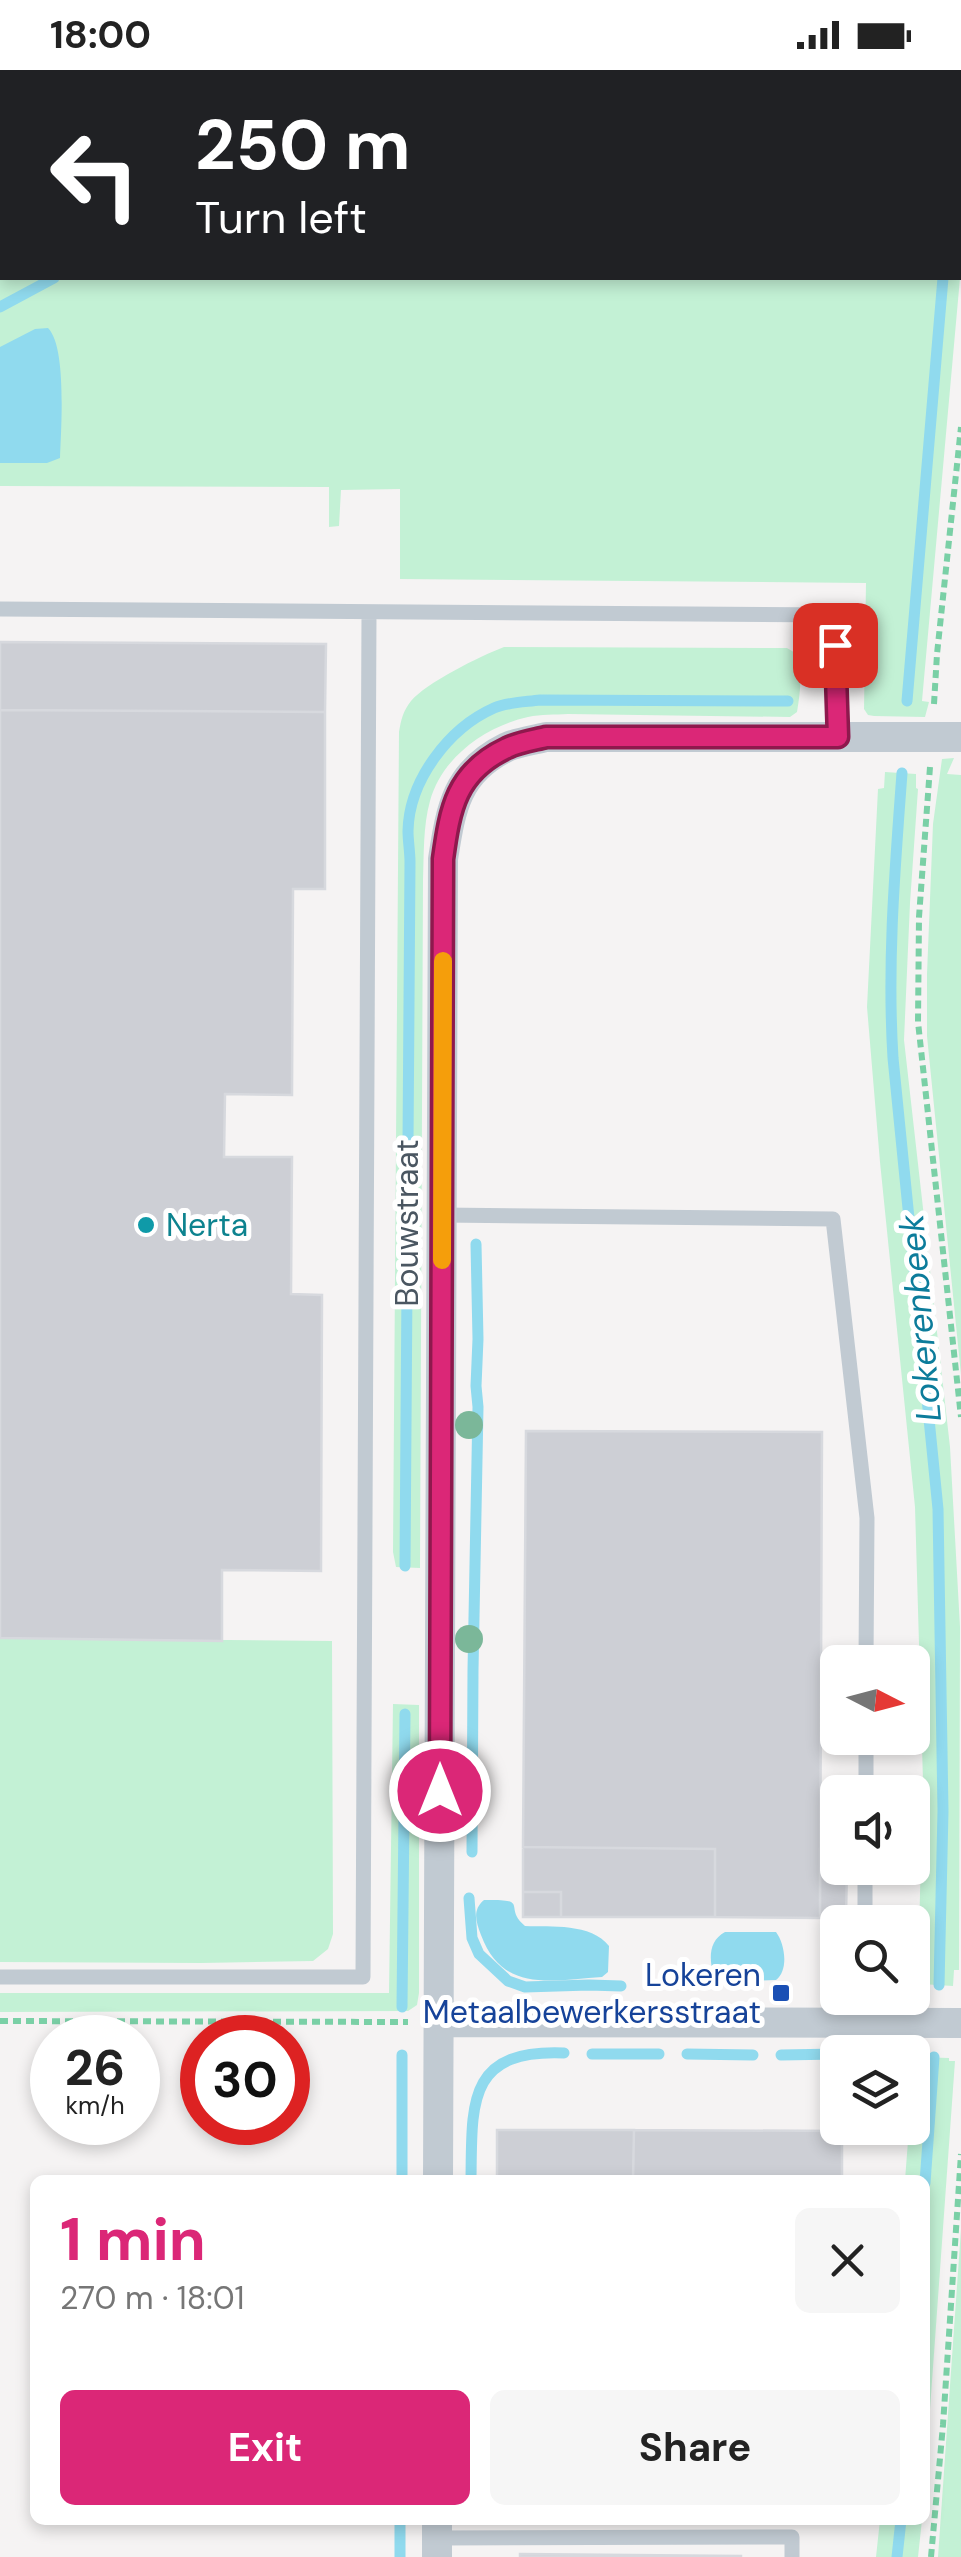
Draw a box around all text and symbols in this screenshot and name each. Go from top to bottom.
text: 18:00 [50,10,151,60]
text: 250 m [195,100,411,191]
icon: left [30,110,160,240]
text: Turn left [195,188,367,247]
pin [793,603,878,688]
icon: arrive [808,618,863,673]
street label: Bouwstraat [386,1139,428,1307]
place label: Nerta [166,1204,248,1246]
water label: Lokerenbeek [888,1212,952,1424]
marker: Nerta [135,1214,157,1236]
north arrow [820,1645,930,1755]
map controls [820,1645,930,2145]
position arrow [388,1739,492,1843]
button: sound [820,1775,930,1885]
button: search [820,1905,930,2015]
place label: Lokeren Metaalbewerkersstraat [423,1954,761,2033]
marker: Lokeren Metaalbewerkersstraat [770,1982,792,2004]
speed limit sign: 30 [180,2015,310,2145]
text: 26 [65,2035,125,2101]
button: layers [820,2035,930,2145]
text: km/h [65,2089,125,2122]
text: 1 min [60,2200,206,2279]
button: close [795,2208,900,2313]
text: 270 m · 18:01 [60,2277,245,2319]
button: Exit [60,2390,470,2505]
button: Share [490,2390,900,2505]

